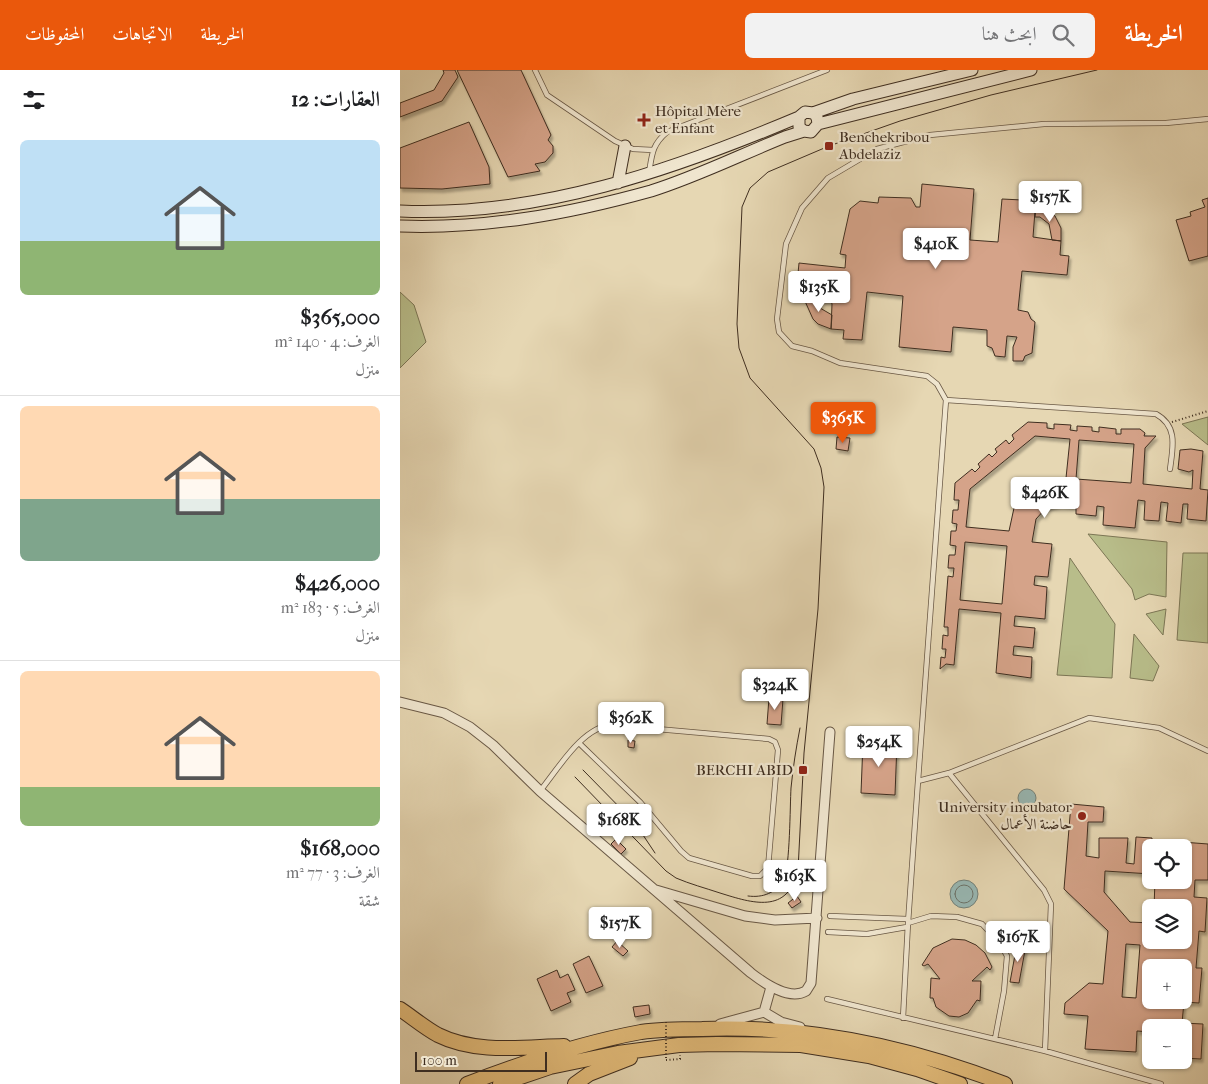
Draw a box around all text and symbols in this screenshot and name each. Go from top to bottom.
search box [745,13,1095,58]
text: الخريطة [1125,19,1183,47]
icon: search [1049,21,1077,49]
text: ابحث هنا [982,23,1037,45]
text: المحفوظات [25,24,84,45]
text: الاتجاهات [112,24,172,45]
text: الخريطة [200,24,244,45]
icon: filters [20,86,48,114]
text: العقارات: 12 [291,87,380,111]
place label: Hôpital Mère et Enfant [655,102,742,137]
marker: Hôpital Mère et Enfant [637,113,651,127]
place label: Benchekribou Abdelaziz [838,128,930,163]
marker: Benchekribou Abdelaziz [823,140,835,152]
icon: home [155,173,245,263]
pin: $157K [1015,180,1085,223]
text: $157K [1030,187,1070,206]
pin: $410K [901,228,971,270]
text: $410K [914,234,958,253]
pin: $135K [784,270,854,313]
text: $135K [799,277,839,296]
text: $365,000 [300,305,380,329]
text: الغرف: 4 · 140 m² [275,332,380,351]
text: منزل [355,360,380,379]
pin: $365K [808,402,878,444]
text: $365K [822,408,864,427]
icon: home [155,438,245,528]
pin: $426K [1010,476,1080,519]
text: $426K [1022,483,1068,502]
text: $426,000 [295,571,380,595]
text: الغرف: 5 · 183 m² [281,598,380,617]
text: منزل [355,626,380,645]
pin: $324K [740,668,810,711]
text: $324K [753,675,797,694]
pin: $362K [596,702,666,744]
icon: home [155,703,245,793]
text: $362K [609,708,653,727]
pin: $254K [844,726,914,768]
text: $254K [856,732,902,751]
place label: BERCHI ABID [696,761,793,779]
marker: BERCHI ABID [797,764,809,776]
place label: University incubator حاضنة الأعمال [938,798,1073,833]
pin: $168K [584,804,654,846]
text: $168K [598,810,640,829]
marker: University incubator حاضنة الأعمال [1076,810,1088,822]
text: $168,000 [300,836,380,860]
map controls [1142,839,1192,1069]
button: locate [1142,839,1192,889]
pin: $163K [760,860,830,902]
text: الغرف: 3 · 77 m² [286,863,380,882]
text: $163K [774,866,816,885]
text: شقة [359,891,380,910]
button: layers [1142,899,1192,949]
pin: $157K [585,906,655,949]
text: $157K [600,913,640,932]
pin: $167K [983,920,1053,963]
text: $167K [997,927,1039,946]
button: + [1142,959,1192,1009]
button: − [1142,1019,1192,1069]
scale bar [415,1049,548,1072]
text: 100 m [422,1052,457,1069]

